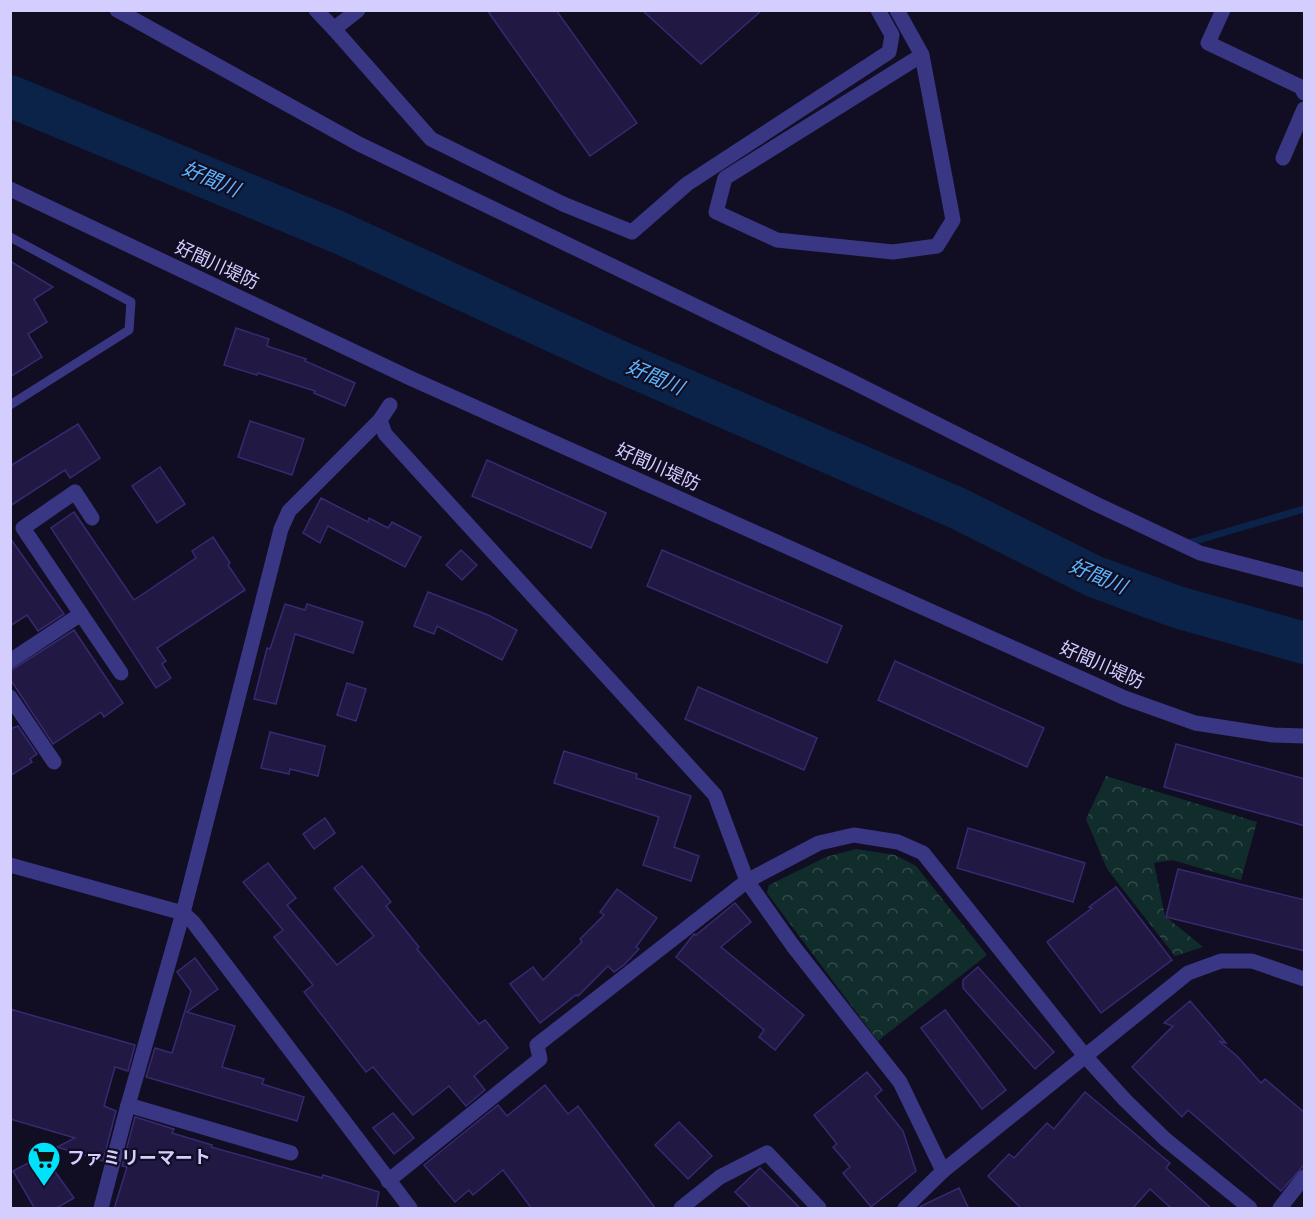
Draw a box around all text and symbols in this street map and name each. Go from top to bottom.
water label: 好間川 [178,153,247,205]
street label: 好間川堤防 [171,233,264,296]
water label: 好間川 [622,351,691,403]
street label: 好間川堤防 [612,436,705,497]
water label: 好間川 [1065,550,1134,602]
street label: 好間川堤防 [1056,634,1149,695]
supermarket icon: ファミリーマート [26,1140,62,1187]
place label: ファミリーマート [67,1144,211,1171]

